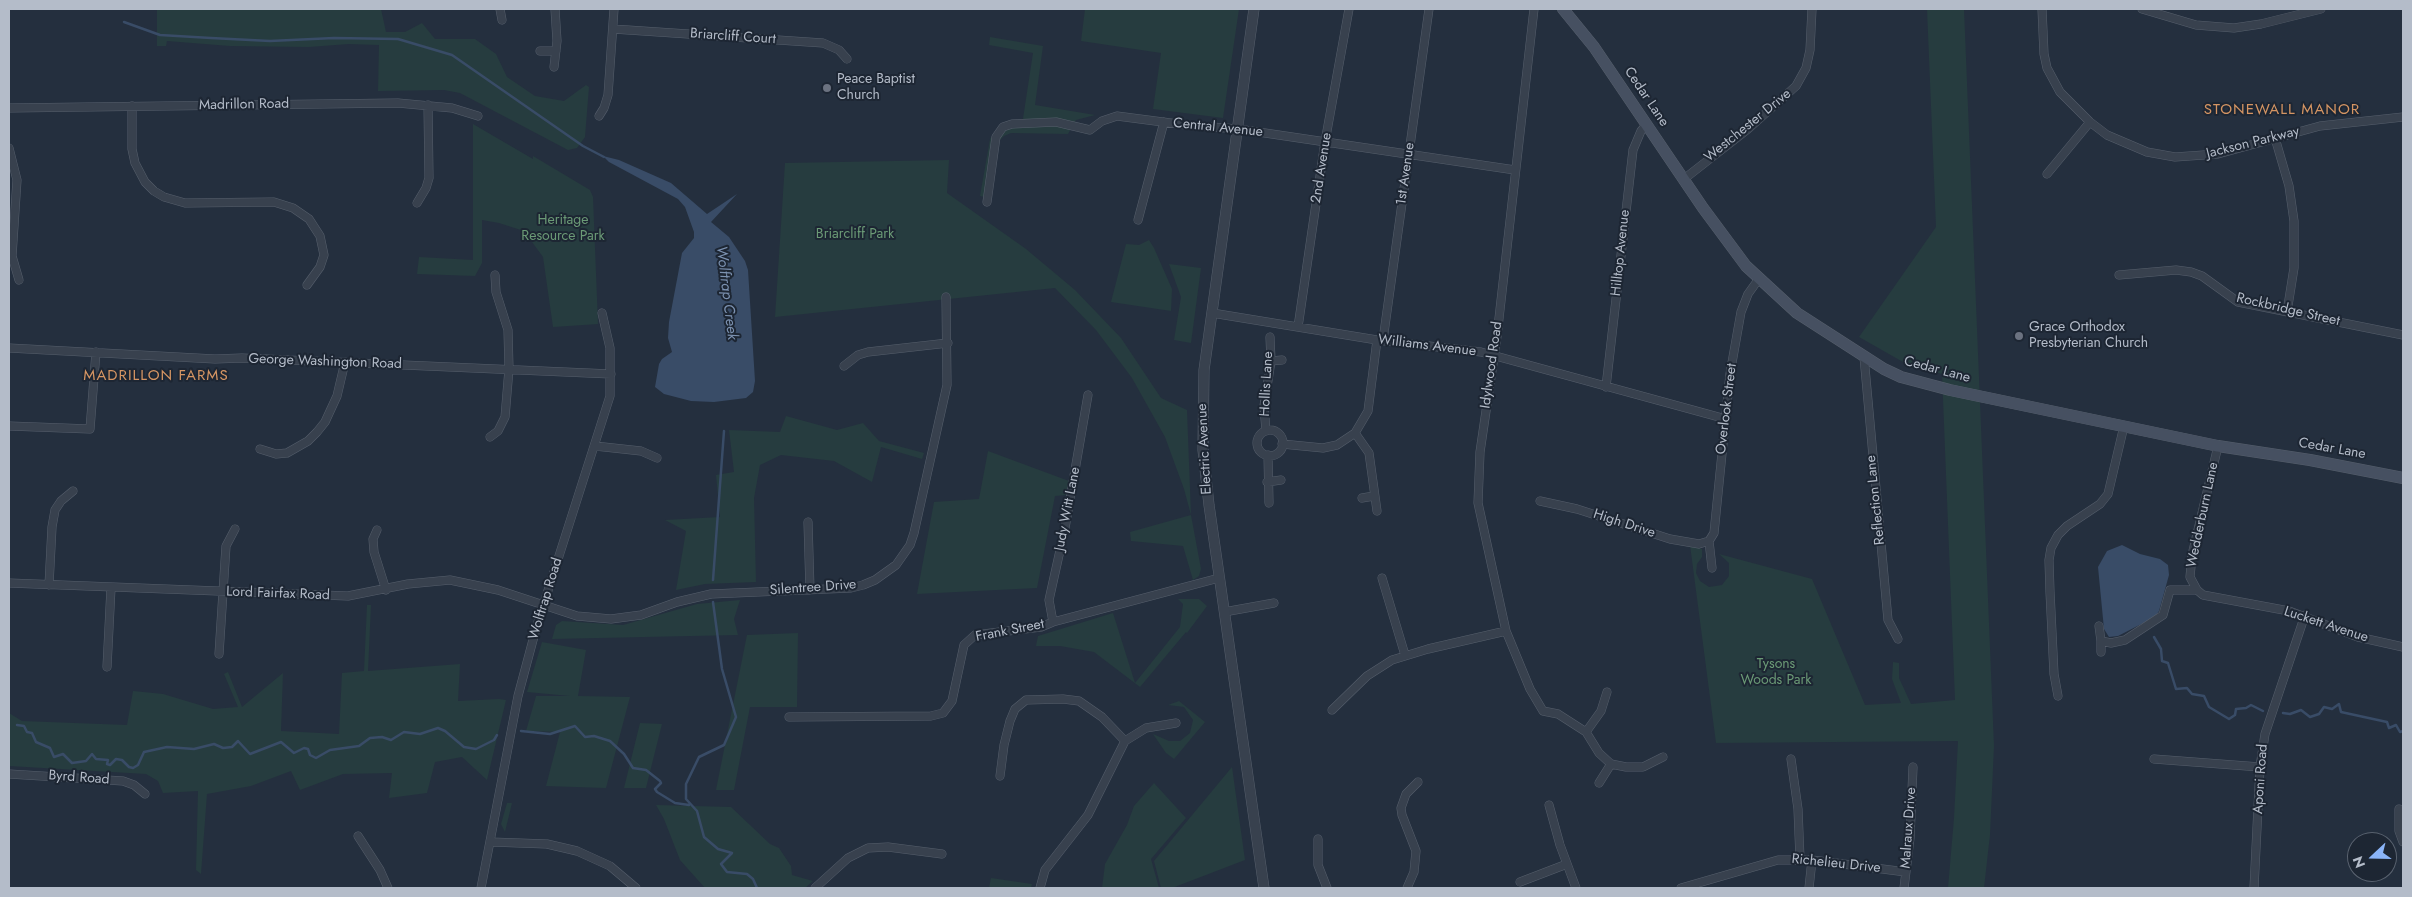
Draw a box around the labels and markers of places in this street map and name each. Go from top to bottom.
place label: Peace Baptist Church [837,72,915,104]
marker: Peace Baptist Church [821,82,833,94]
place label: Grace Orthodox Presbyterian Church [2029,320,2148,352]
marker: Grace Orthodox Presbyterian Church [2013,330,2025,342]

